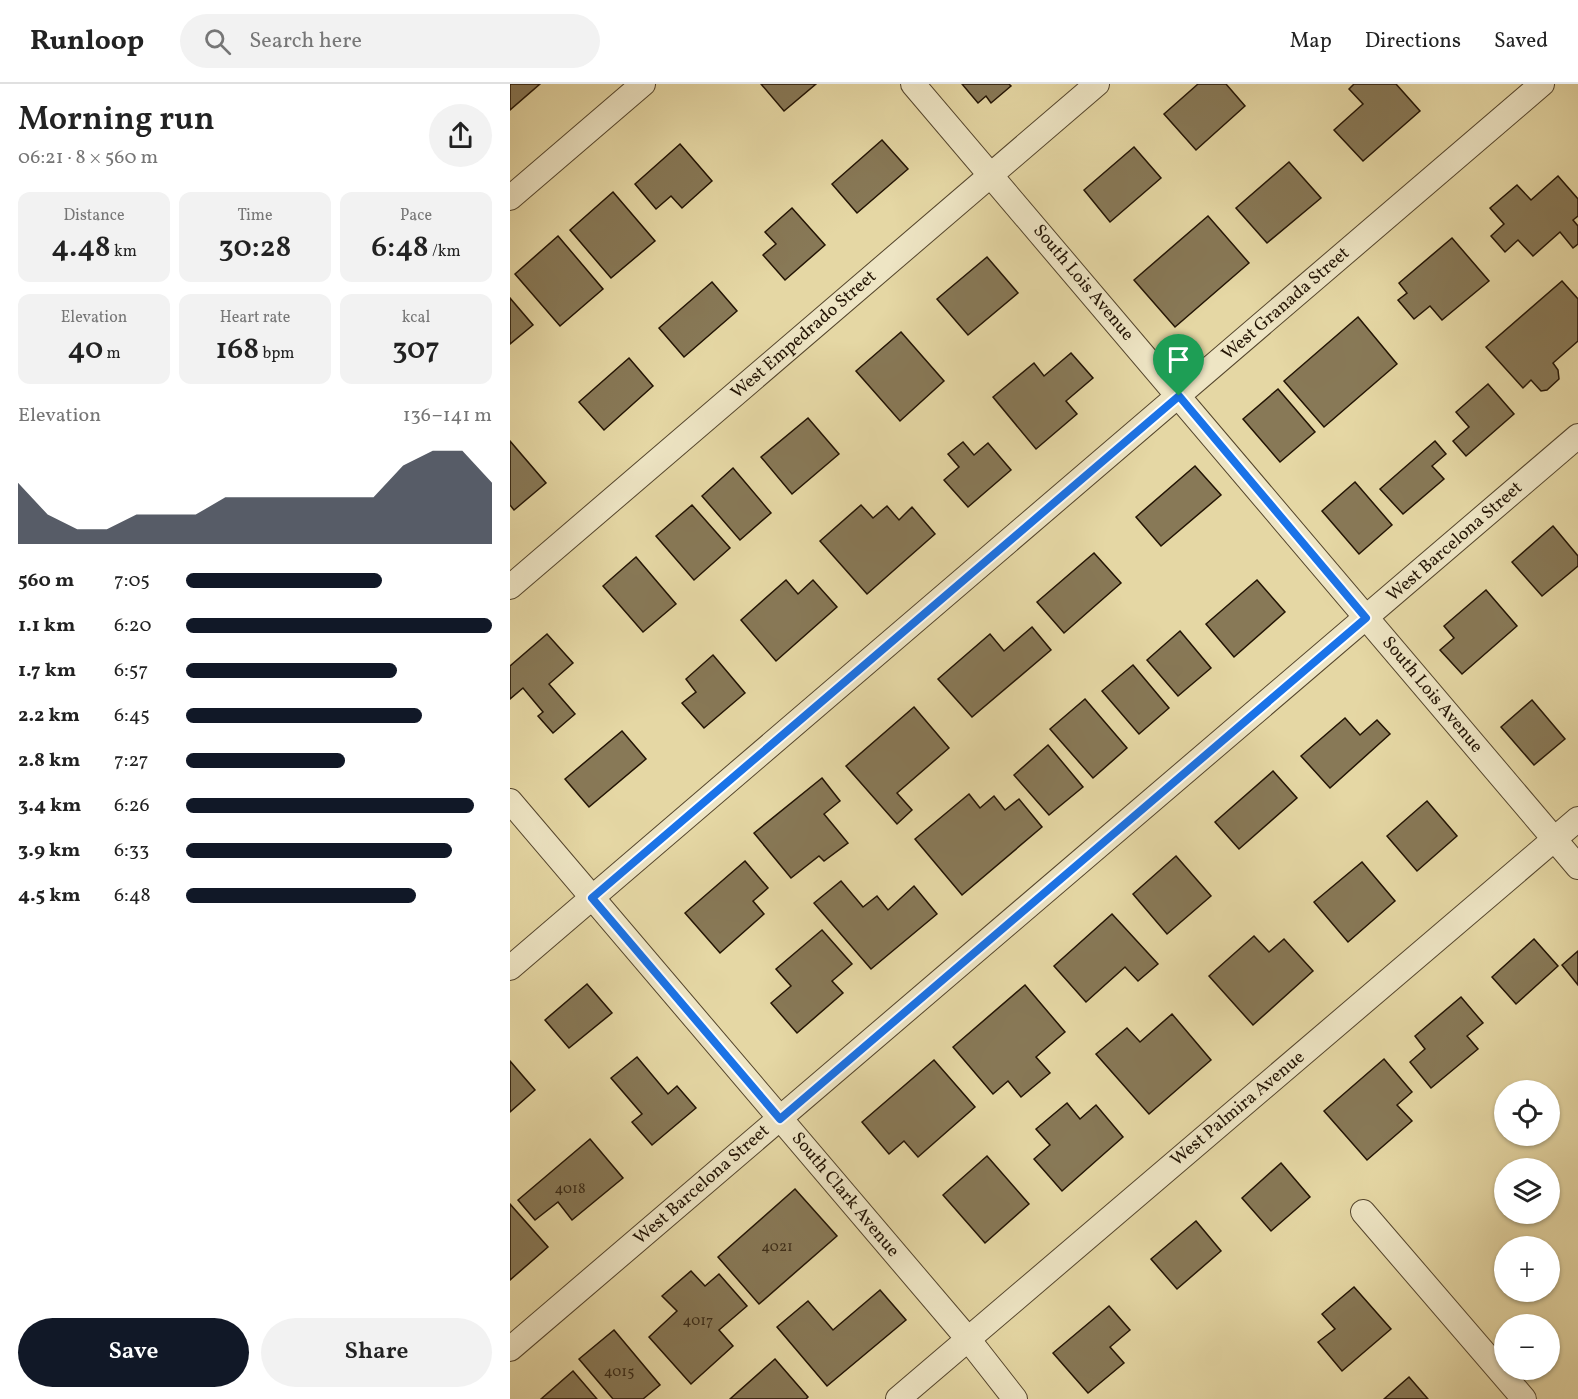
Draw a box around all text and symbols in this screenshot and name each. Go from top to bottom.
search box [180,14,600,68]
text: Runloop [30,22,144,61]
icon: search [201,25,234,58]
text: Search here [249,26,362,57]
text: Map [1290,27,1332,56]
text: Directions [1365,27,1461,56]
text: Saved [1494,27,1548,56]
text: Morning run [18,98,215,144]
button: share [429,104,492,167]
text: 06:21 · 8 × 560 m [18,144,158,172]
text: Distance [63,205,125,227]
text: Time [237,205,273,227]
text: Pace [400,205,432,227]
street label: South Lois Avenue [1027,219,1139,347]
text: 4.48 [51,227,111,269]
text: 30:28 [219,227,291,269]
text: 6:48 [371,227,429,269]
text: km [111,241,137,263]
text: /km [429,241,461,263]
street label: West Granada Street [1217,241,1355,367]
street label: West Empedrado Street [726,265,882,405]
text: Elevation [61,307,127,329]
text: Heart rate [220,307,290,329]
text: kcal [402,307,430,329]
text: 40 [67,329,103,371]
text: 168 [215,329,259,371]
text: 307 [392,329,440,371]
pin [1153,334,1204,396]
text: m [103,343,121,365]
text: bpm [259,343,295,365]
icon: arrive [1162,343,1195,376]
text: Elevation [18,402,101,430]
text: 136–141 m [403,402,492,430]
street label: West Barcelona Street [1382,476,1528,608]
text: 560 m [18,567,74,595]
text: 7:05 [114,567,150,595]
text: 1.1 km [18,612,75,640]
text: 6:20 [114,612,151,640]
street label: South Lois Avenue [1376,631,1488,759]
text: 1.7 km [18,657,76,685]
text: 6:57 [114,657,148,685]
text: 2.2 km [18,702,80,730]
text: 6:45 [114,702,150,730]
text: 2.8 km [18,747,80,775]
text: 7:27 [114,747,148,775]
text: 3.4 km [18,792,81,820]
text: 6:26 [114,792,150,820]
text: 3.9 km [18,837,80,865]
text: 6:33 [114,837,149,865]
text: 4.5 km [18,882,81,910]
text: 6:48 [114,882,151,910]
street label: West Palmira Avenue [1166,1045,1310,1173]
map controls [1494,1080,1560,1380]
button: locate [1494,1080,1560,1146]
street label: West Barcelona Street [629,1119,775,1251]
street label: South Clark Avenue [785,1127,905,1263]
button: layers [1494,1158,1560,1224]
house number: 4018 [554,1179,586,1200]
button: + [1494,1236,1560,1302]
house number: 4021 [761,1237,793,1258]
house number: 4017 [683,1311,713,1332]
button: − [1494,1314,1560,1380]
button: Save [18,1318,249,1387]
button: Share [261,1318,492,1387]
house number: 4015 [604,1362,634,1383]

